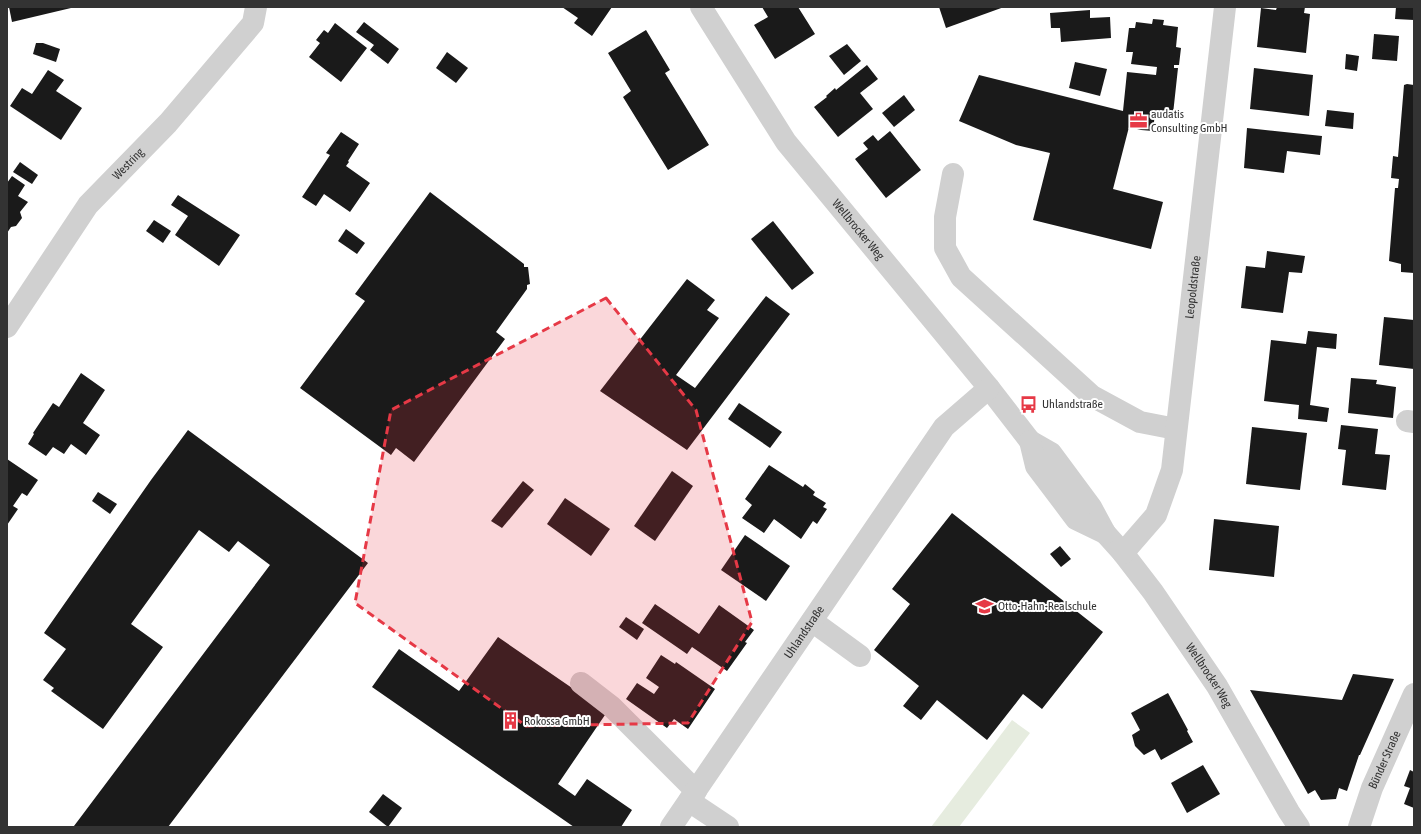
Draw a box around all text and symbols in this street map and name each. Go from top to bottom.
place label: audatis Consulting GmbH [1151,107,1228,135]
office icon: audatis Consulting GmbH [1128,111,1148,131]
street label: Westring [110,144,147,183]
street label: Wellbrocker Weg [829,196,888,263]
street label: Leopoldstraße [1182,255,1203,320]
bus stop icon: Uhlandstraße [1019,394,1039,414]
place label: Uhlandstraße [1042,397,1103,411]
school or university icon: Otto-Hahn-Realschule [975,596,995,616]
place label: Otto-Hahn-Realschule [998,599,1097,613]
street label: Uhlandstraße [781,603,827,661]
street label: Wellbrocker Weg [1183,640,1235,711]
building icon: Rokossa GmbH [501,711,521,731]
place label: Rokossa GmbH [524,714,590,728]
street label: Bünder Straße [1366,729,1404,791]

